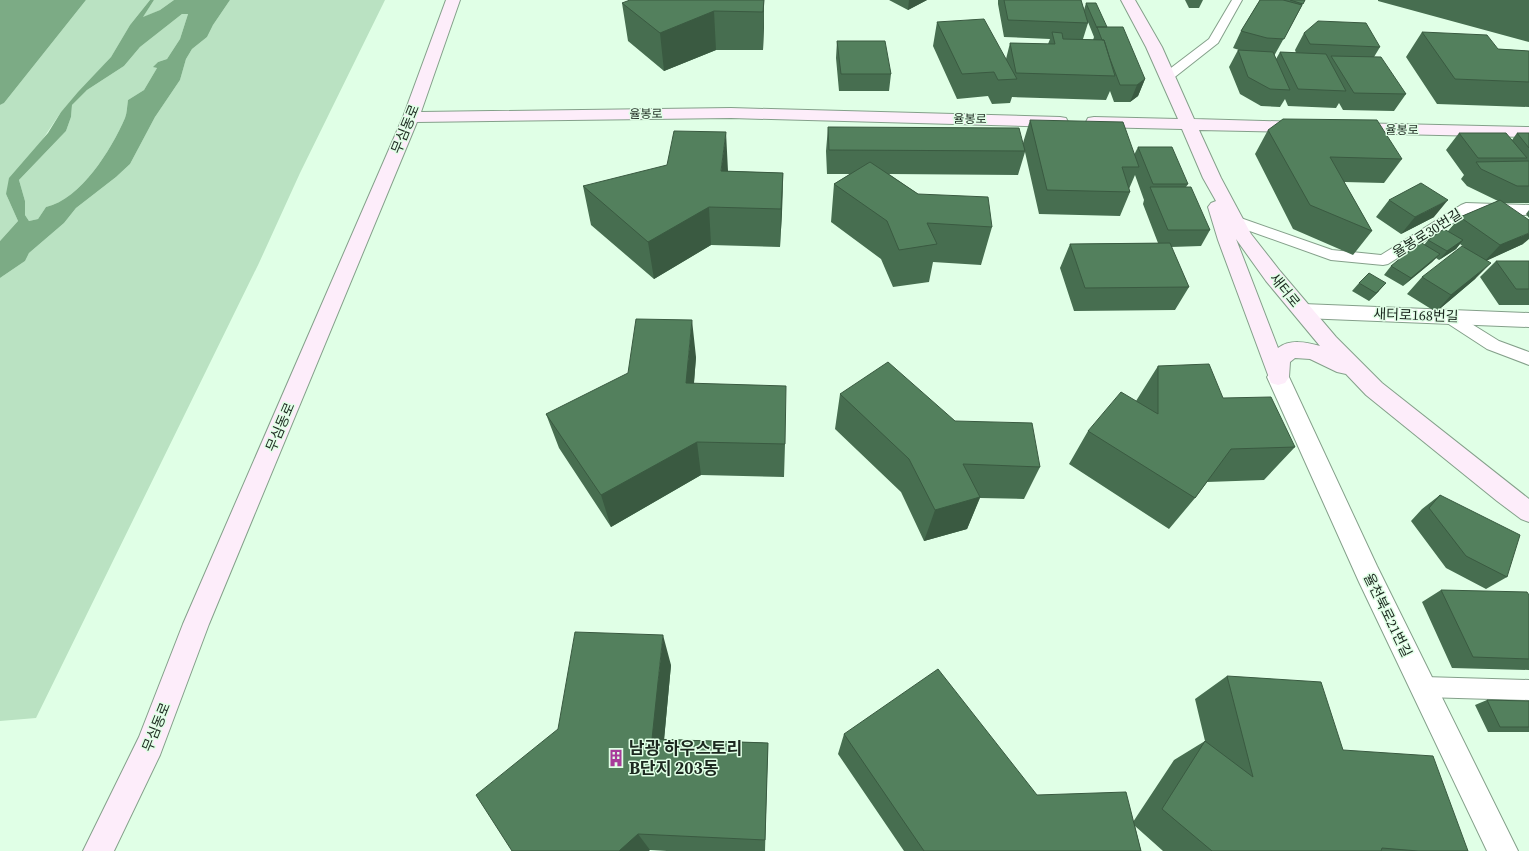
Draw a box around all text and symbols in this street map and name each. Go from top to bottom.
street label: 무심동로 [386,101,424,157]
street label: 율봉로 [629,106,663,122]
street label: 율봉로 [953,111,987,127]
street label: 율봉로 [1385,122,1419,138]
street label: 율봉로30번길 [1388,204,1466,262]
street label: 새터로 [1265,269,1305,311]
street label: 새터로168번길 [1373,304,1459,326]
street label: 무심동로 [261,399,299,455]
street label: 율천북로21번길 [1359,570,1417,660]
street label: 무심동로 [137,699,175,755]
place label: 남광 하우스토리 B단지 203동 [629,736,742,780]
building icon: 남광 하우스토리 B단지 203동 [606,748,626,768]

